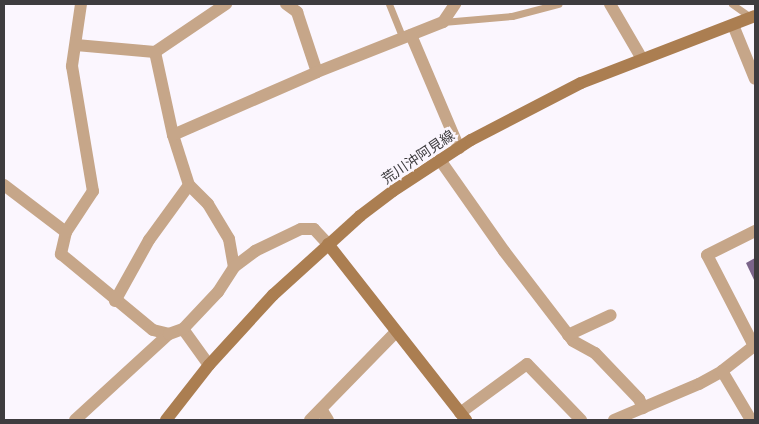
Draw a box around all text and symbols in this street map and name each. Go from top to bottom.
street label: 荒川沖阿見線 [378,127,458,187]

